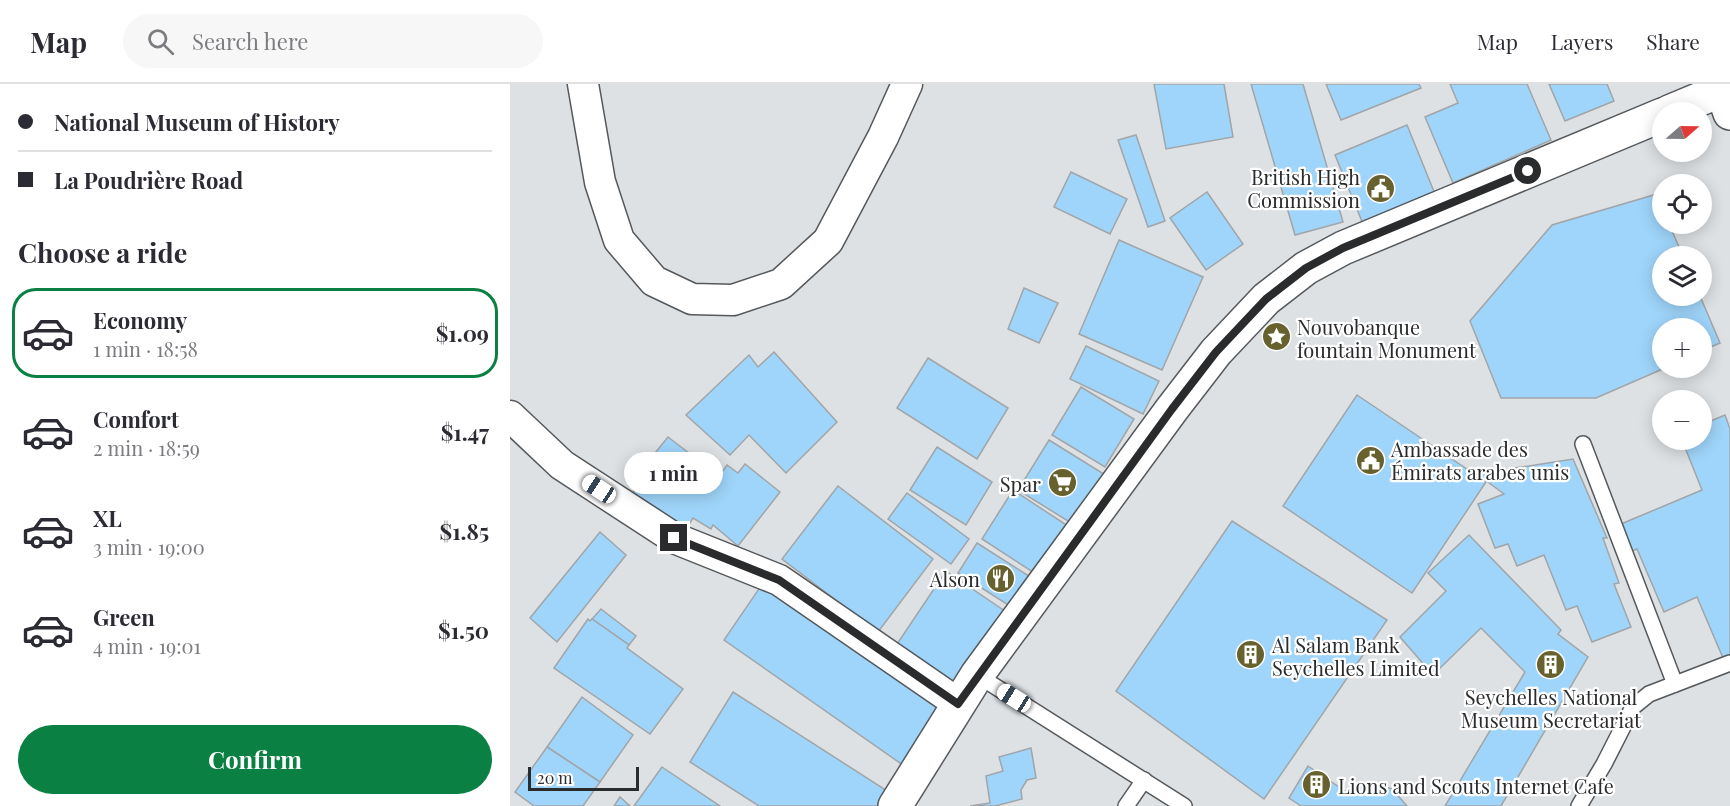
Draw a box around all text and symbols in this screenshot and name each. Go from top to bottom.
search box [123,14,543,68]
text: Map [30,23,87,60]
icon: search [144,25,177,58]
text: Search here [192,26,308,56]
text: Map [1477,27,1518,55]
text: Layers [1551,27,1613,55]
text: Share [1646,27,1700,55]
north arrow [1652,102,1712,162]
map controls [1652,102,1712,450]
text: National Museum of History [54,107,340,137]
route start [1514,157,1541,184]
place label: British High Commission [1247,163,1360,213]
text: La Poudrière Road [54,165,243,195]
public building icon: British High Commission [1365,172,1397,204]
button: locate [1652,174,1712,234]
text: Choose a ride [18,234,187,270]
button: layers [1652,246,1712,306]
text: Economy [93,305,187,335]
icon: car [21,306,75,360]
place label: Nouvobanque fountain Monument [1297,313,1477,363]
text: $1.09 [436,318,489,348]
button: + [1652,318,1712,378]
place icon: Nouvobanque fountain Monument [1260,321,1292,353]
text: 1 min · 18:58 [93,335,198,362]
button: − [1652,390,1712,450]
text: Comfort [93,404,179,434]
icon: car [21,405,75,459]
text: $1.47 [441,417,489,447]
text: 2 min · 18:59 [93,434,200,461]
place label: Ambassade des Émirats arabes unis [1390,435,1569,485]
public building icon: Ambassade des Émirats arabes unis [1354,444,1386,476]
callout: 1 min [624,451,723,493]
text: 1 min [649,459,698,486]
supermarket icon: Spar [1046,467,1078,499]
place label: Spar [1000,470,1041,497]
car [579,472,619,506]
text: XL [93,503,122,533]
icon: car [21,504,75,558]
text: $1.85 [440,516,489,546]
route end [660,524,687,551]
text: 3 min · 19:00 [93,533,205,560]
restaurant icon: Alson [985,562,1017,594]
place label: Alson [929,565,980,592]
text: Green [93,602,155,632]
icon: car [21,603,75,657]
text: $1.50 [438,615,489,645]
place label: Al Salam Bank Seychelles Limited [1271,631,1440,681]
text: 4 min · 19:01 [93,632,201,659]
building icon: Al Salam Bank Seychelles Limited [1235,639,1267,671]
building icon: Seychelles National Museum Secretariat [1535,649,1567,681]
car [994,681,1034,715]
place label: Seychelles National Museum Secretariat [1461,683,1642,733]
button: Confirm [18,725,492,794]
scale bar [528,764,639,792]
text: 20 m [537,767,572,788]
building icon: Lions and Scouts Internet Cafe [1301,769,1333,801]
place label: Lions and Scouts Internet Cafe [1338,772,1614,799]

